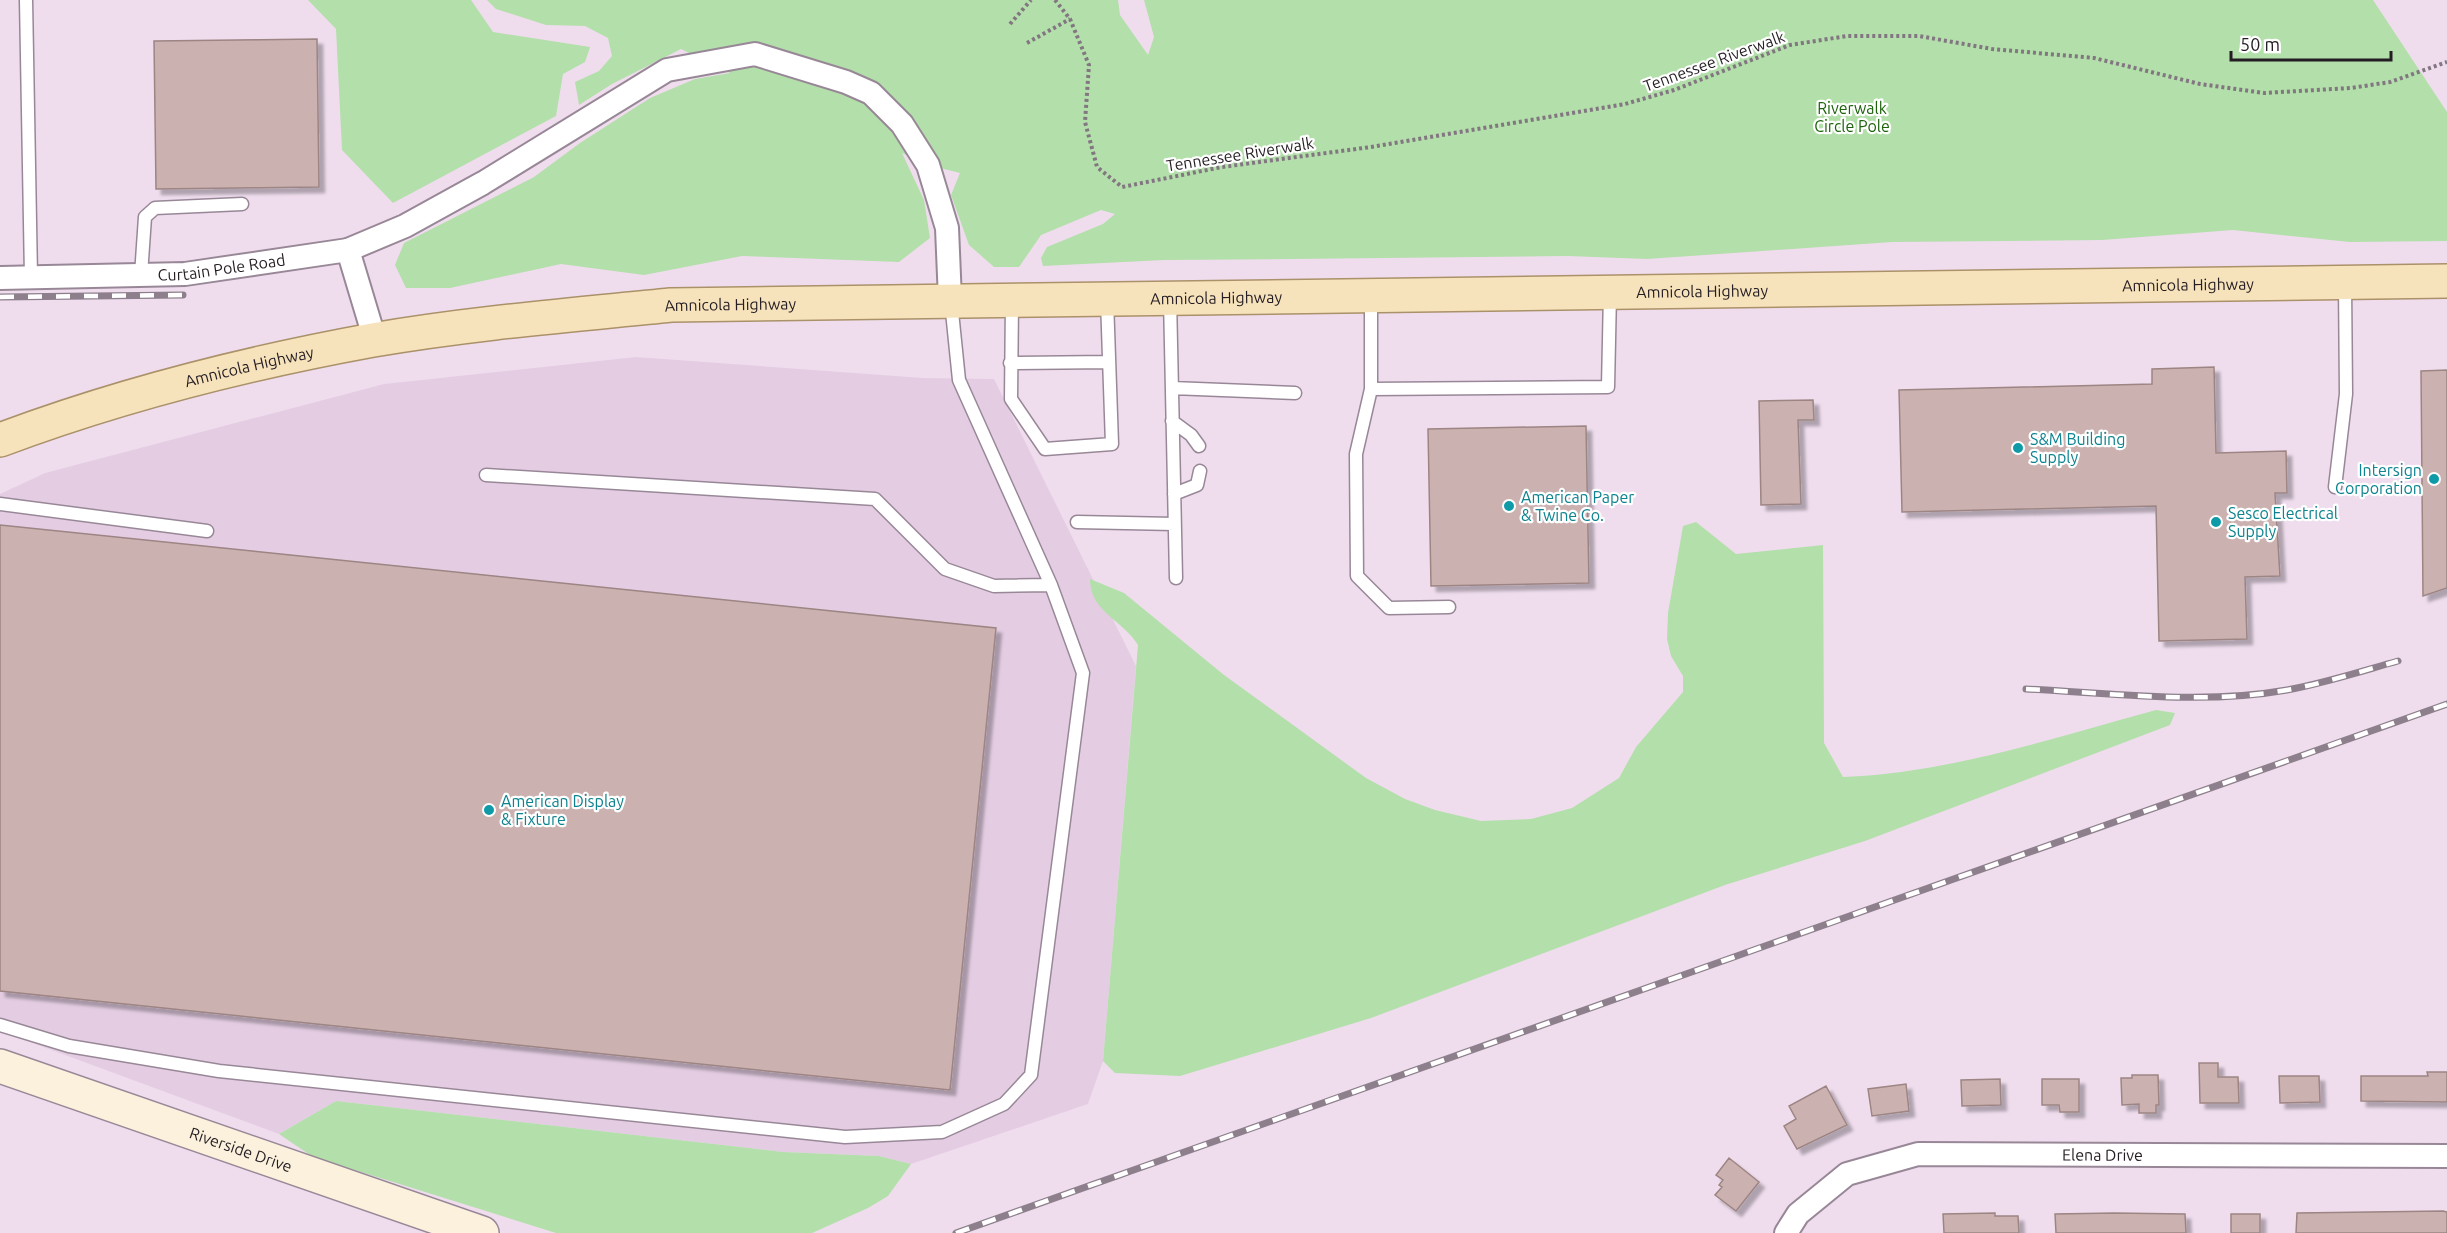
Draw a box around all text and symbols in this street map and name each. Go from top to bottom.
scale bar [2231,24,2392,62]
street label: Tennessee Riverwalk [1641,27,1787,95]
text: 50 m [2240,34,2280,54]
park label: Riverwalk Circle Pole [1814,99,1890,135]
street label: Tennessee Riverwalk [1165,133,1315,175]
street label: Curtain Pole Road [158,250,286,284]
street label: Amnicola Highway [2122,275,2254,294]
street label: Amnicola Highway [1636,281,1768,301]
street label: Amnicola Highway [1150,288,1283,308]
street label: Amnicola Highway [663,294,797,315]
street label: Amnicola Highway [183,343,316,390]
place label: S&M Building Supply [2030,430,2125,466]
marker: S&M Building Supply [2011,441,2025,455]
place label: Intersign Corporation [2335,461,2422,497]
marker: Intersign Corporation [2427,472,2441,486]
place label: American Paper & Twine Co. [1521,488,1634,524]
marker: American Paper & Twine Co. [1502,499,1516,513]
place label: Sesco Electrical Supply [2228,504,2338,540]
marker: Sesco Electrical Supply [2209,515,2223,529]
place label: American Display & Fixture [501,792,624,828]
marker: American Display & Fixture [482,803,496,817]
street label: Riverside Drive [187,1123,295,1176]
street label: Elena Drive [2062,1146,2143,1164]

